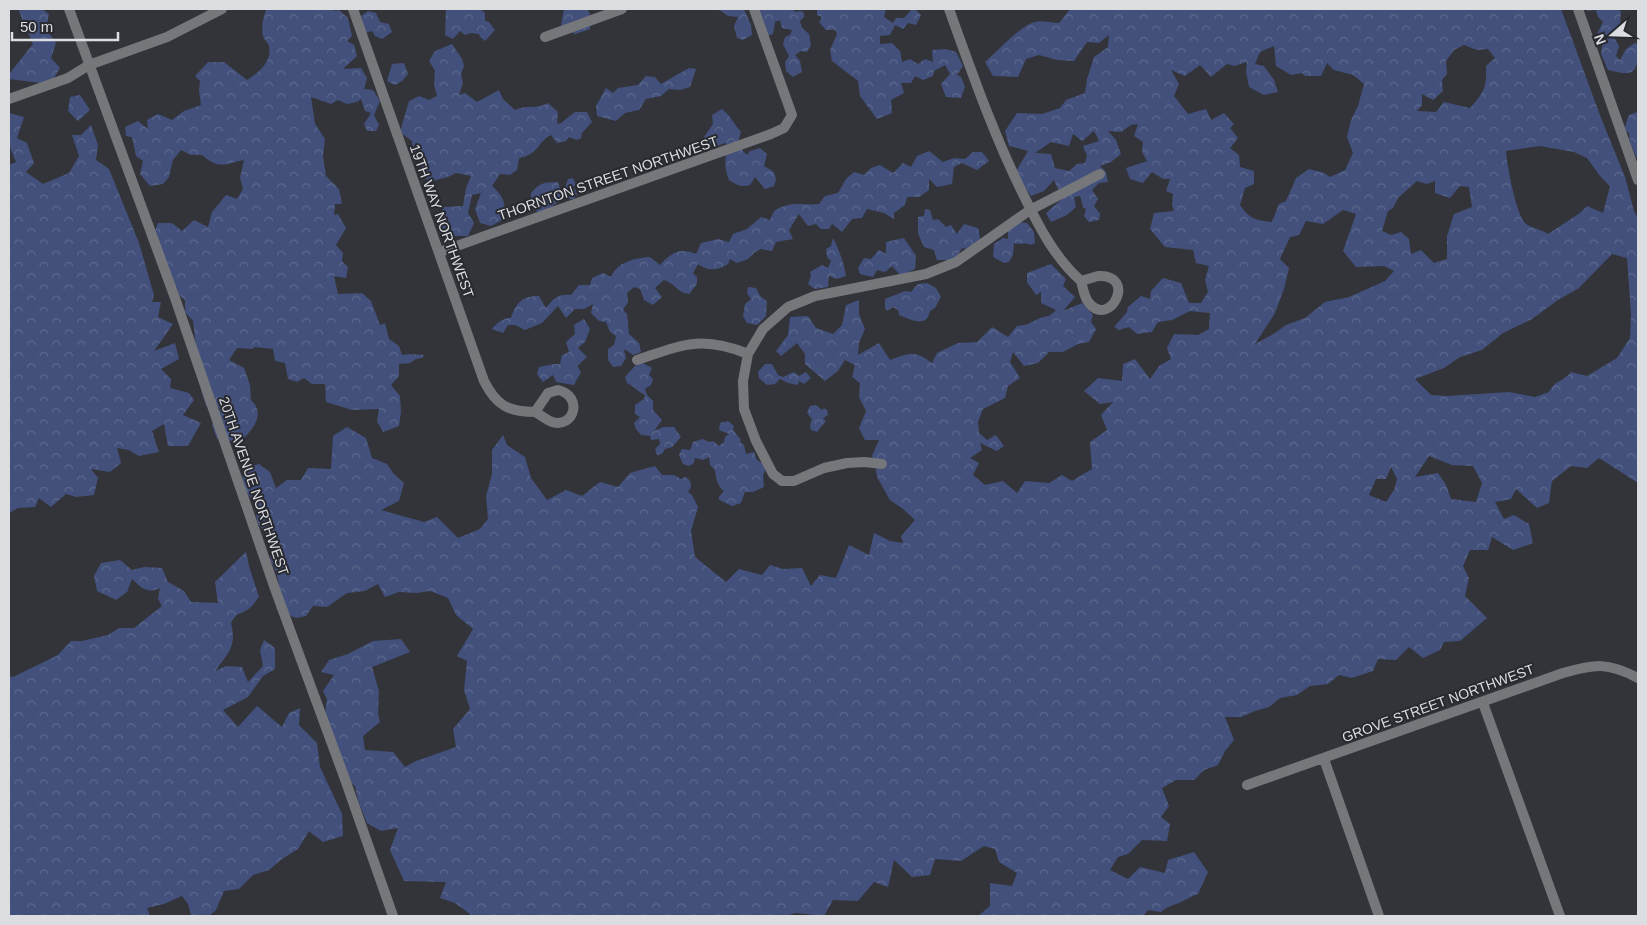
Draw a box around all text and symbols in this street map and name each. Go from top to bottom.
scale bar [12,10,119,42]
north arrow [1587,10,1637,60]
text: 50 m [20,18,53,35]
text: N [1591,32,1609,47]
street label: THORNTON STREET NORTHWEST [496,133,721,223]
street label: 19TH WAY NORTHWEST [407,142,477,300]
street label: 20TH AVENUE NORTHWEST [216,395,292,578]
street label: GROVE STREET NORTHWEST [1340,661,1537,745]

